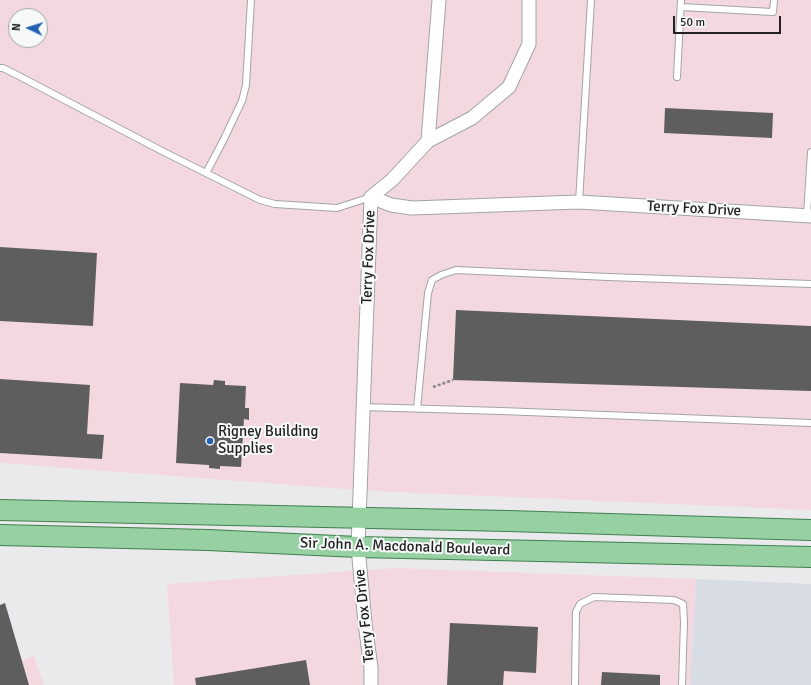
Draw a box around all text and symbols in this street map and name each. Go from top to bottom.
north arrow [8,8,48,48]
scale bar [675,8,783,34]
text: 50 m [680,15,705,30]
text: N [10,23,23,31]
street label: Terry Fox Drive [647,198,741,220]
street label: Terry Fox Drive [358,210,380,304]
place label: Rigney Building Supplies [218,423,318,458]
marker: Rigney Building Supplies [205,436,215,446]
street label: Sir John A. Macdonald Boulevard [299,534,511,560]
street label: Terry Fox Drive [351,568,379,664]

